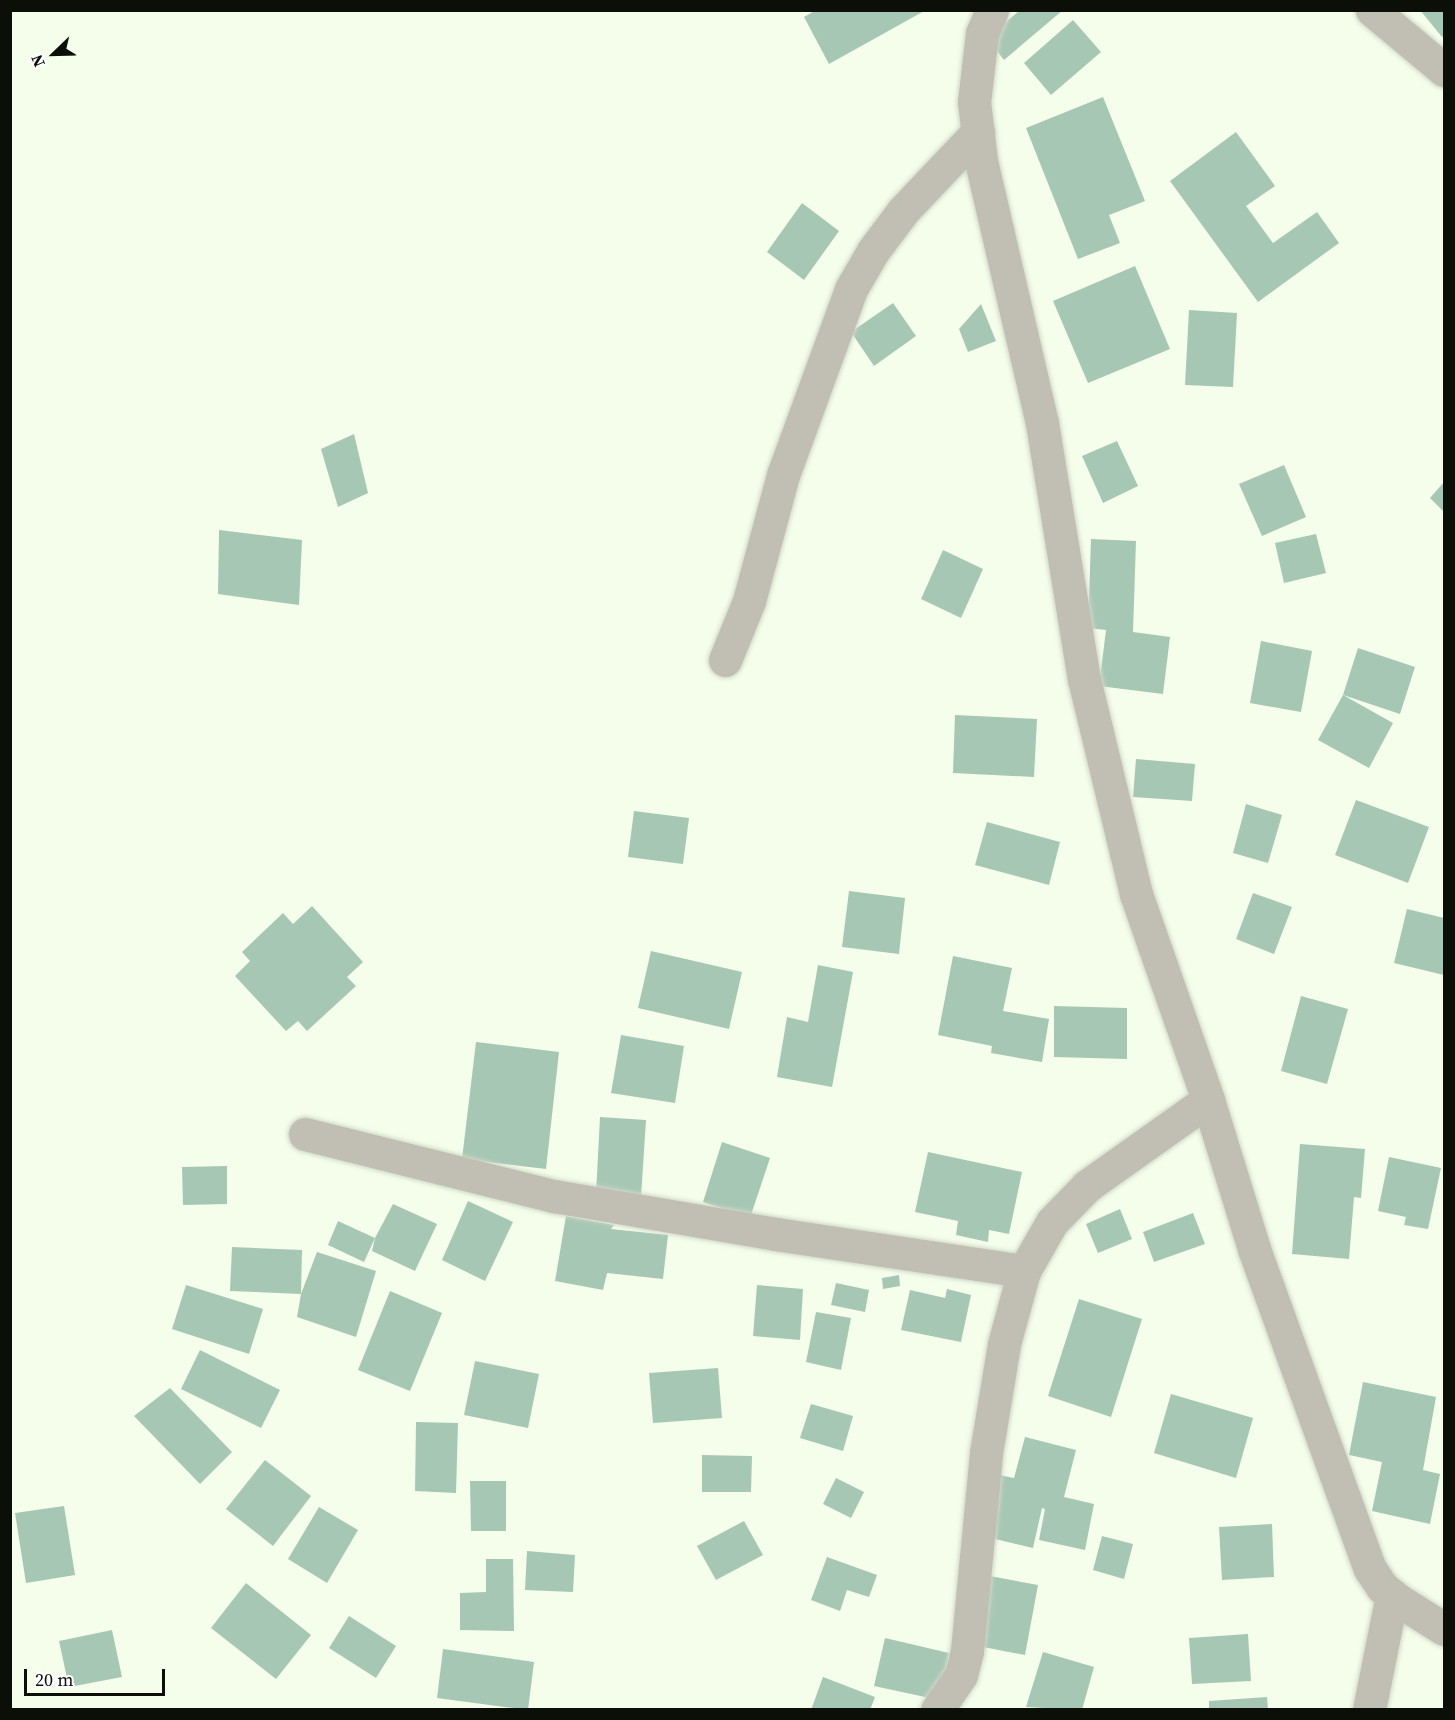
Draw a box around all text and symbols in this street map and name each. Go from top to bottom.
north arrow [24,24,84,84]
text: N [25,51,50,71]
scale bar [27,1657,168,1695]
text: 20 m [35,1667,73,1692]

